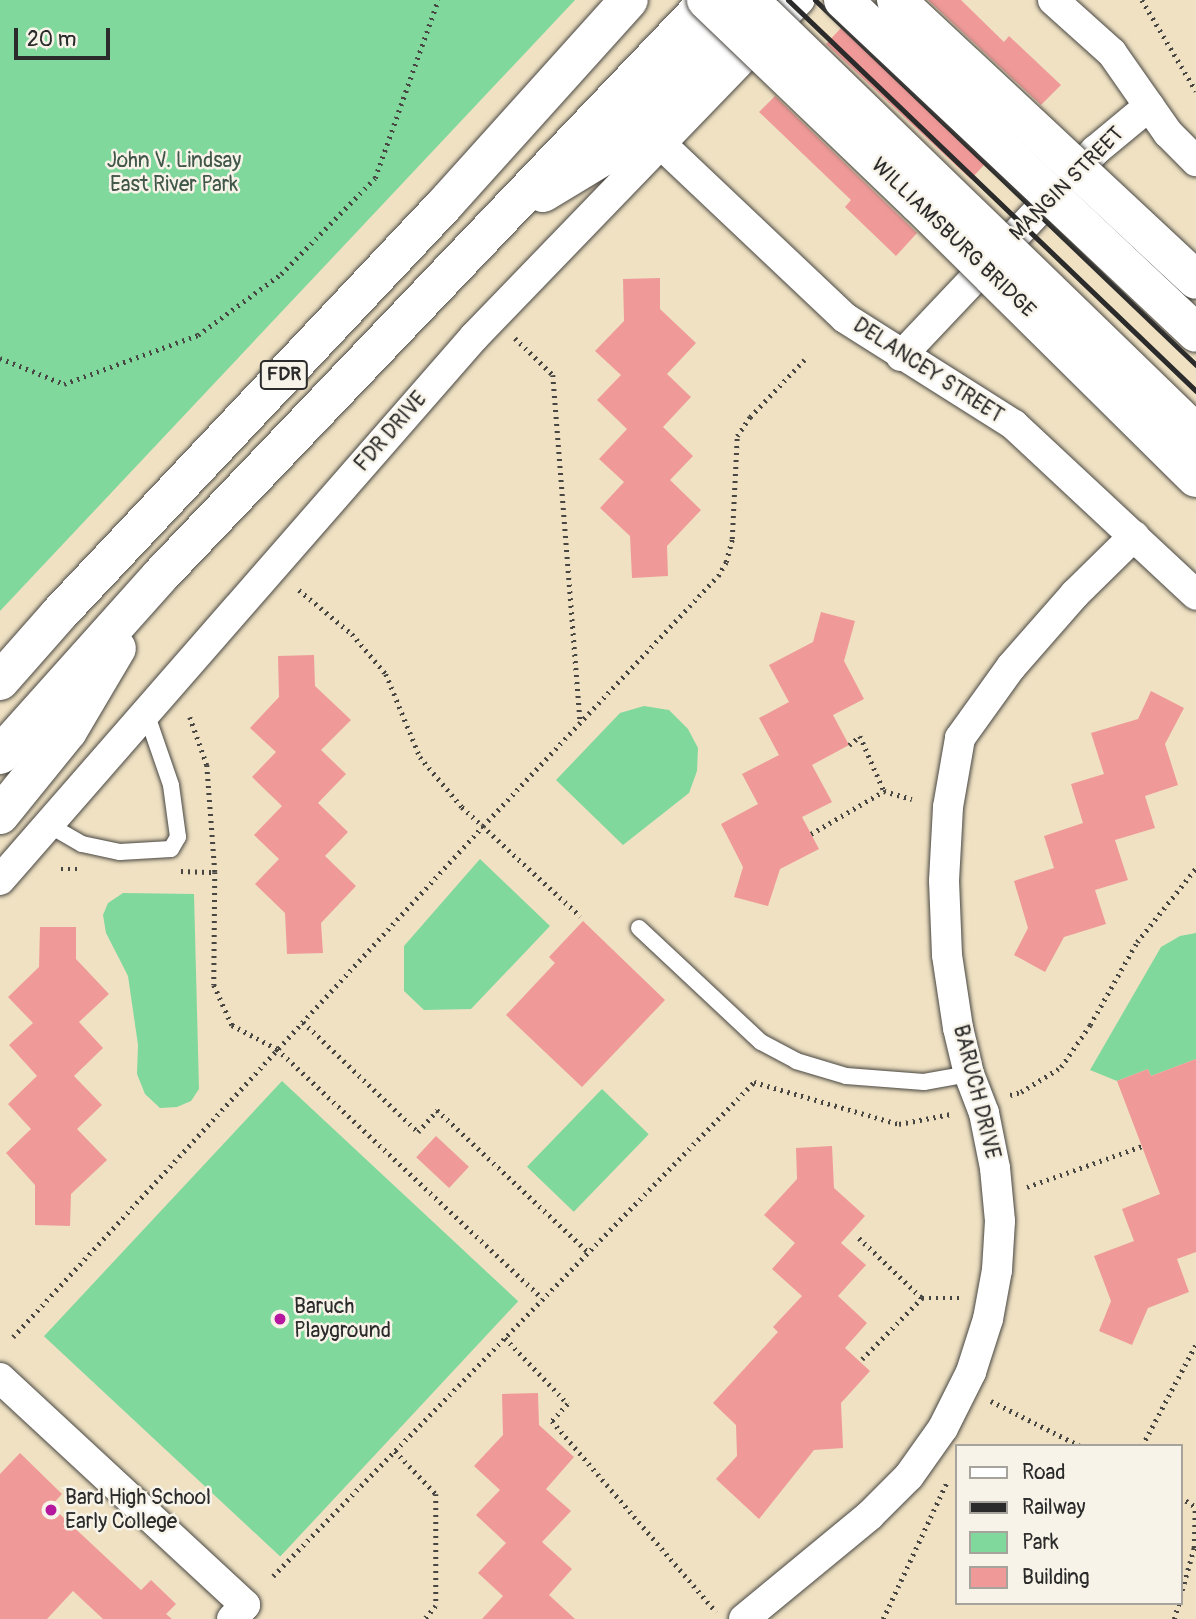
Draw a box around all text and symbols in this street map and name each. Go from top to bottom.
scale bar [18,14,114,58]
text: 20 m [27,26,76,53]
street label: MANGIN STREET [1005,122,1129,246]
park label: John V. Lindsay East River Park [107,148,241,198]
street label: WILLIAMSBURG BRIDGE [866,153,1040,323]
street label: DELANCEY STREET [848,313,1008,429]
road number: FDR [260,360,308,390]
street label: FDR DRIVE [350,387,432,477]
street label: BARUCH DRIVE [947,1022,1005,1162]
place label: Baruch Playground [294,1294,391,1344]
marker: Baruch Playground [272,1311,288,1327]
legend [954,1444,1182,1605]
text: Road [1022,1459,1066,1486]
place label: Bard High School Early College [65,1485,211,1535]
text: Railway [1022,1494,1086,1521]
marker: Bard High School Early College [43,1502,59,1518]
text: Park [1022,1529,1059,1556]
text: Building [1022,1564,1089,1591]

